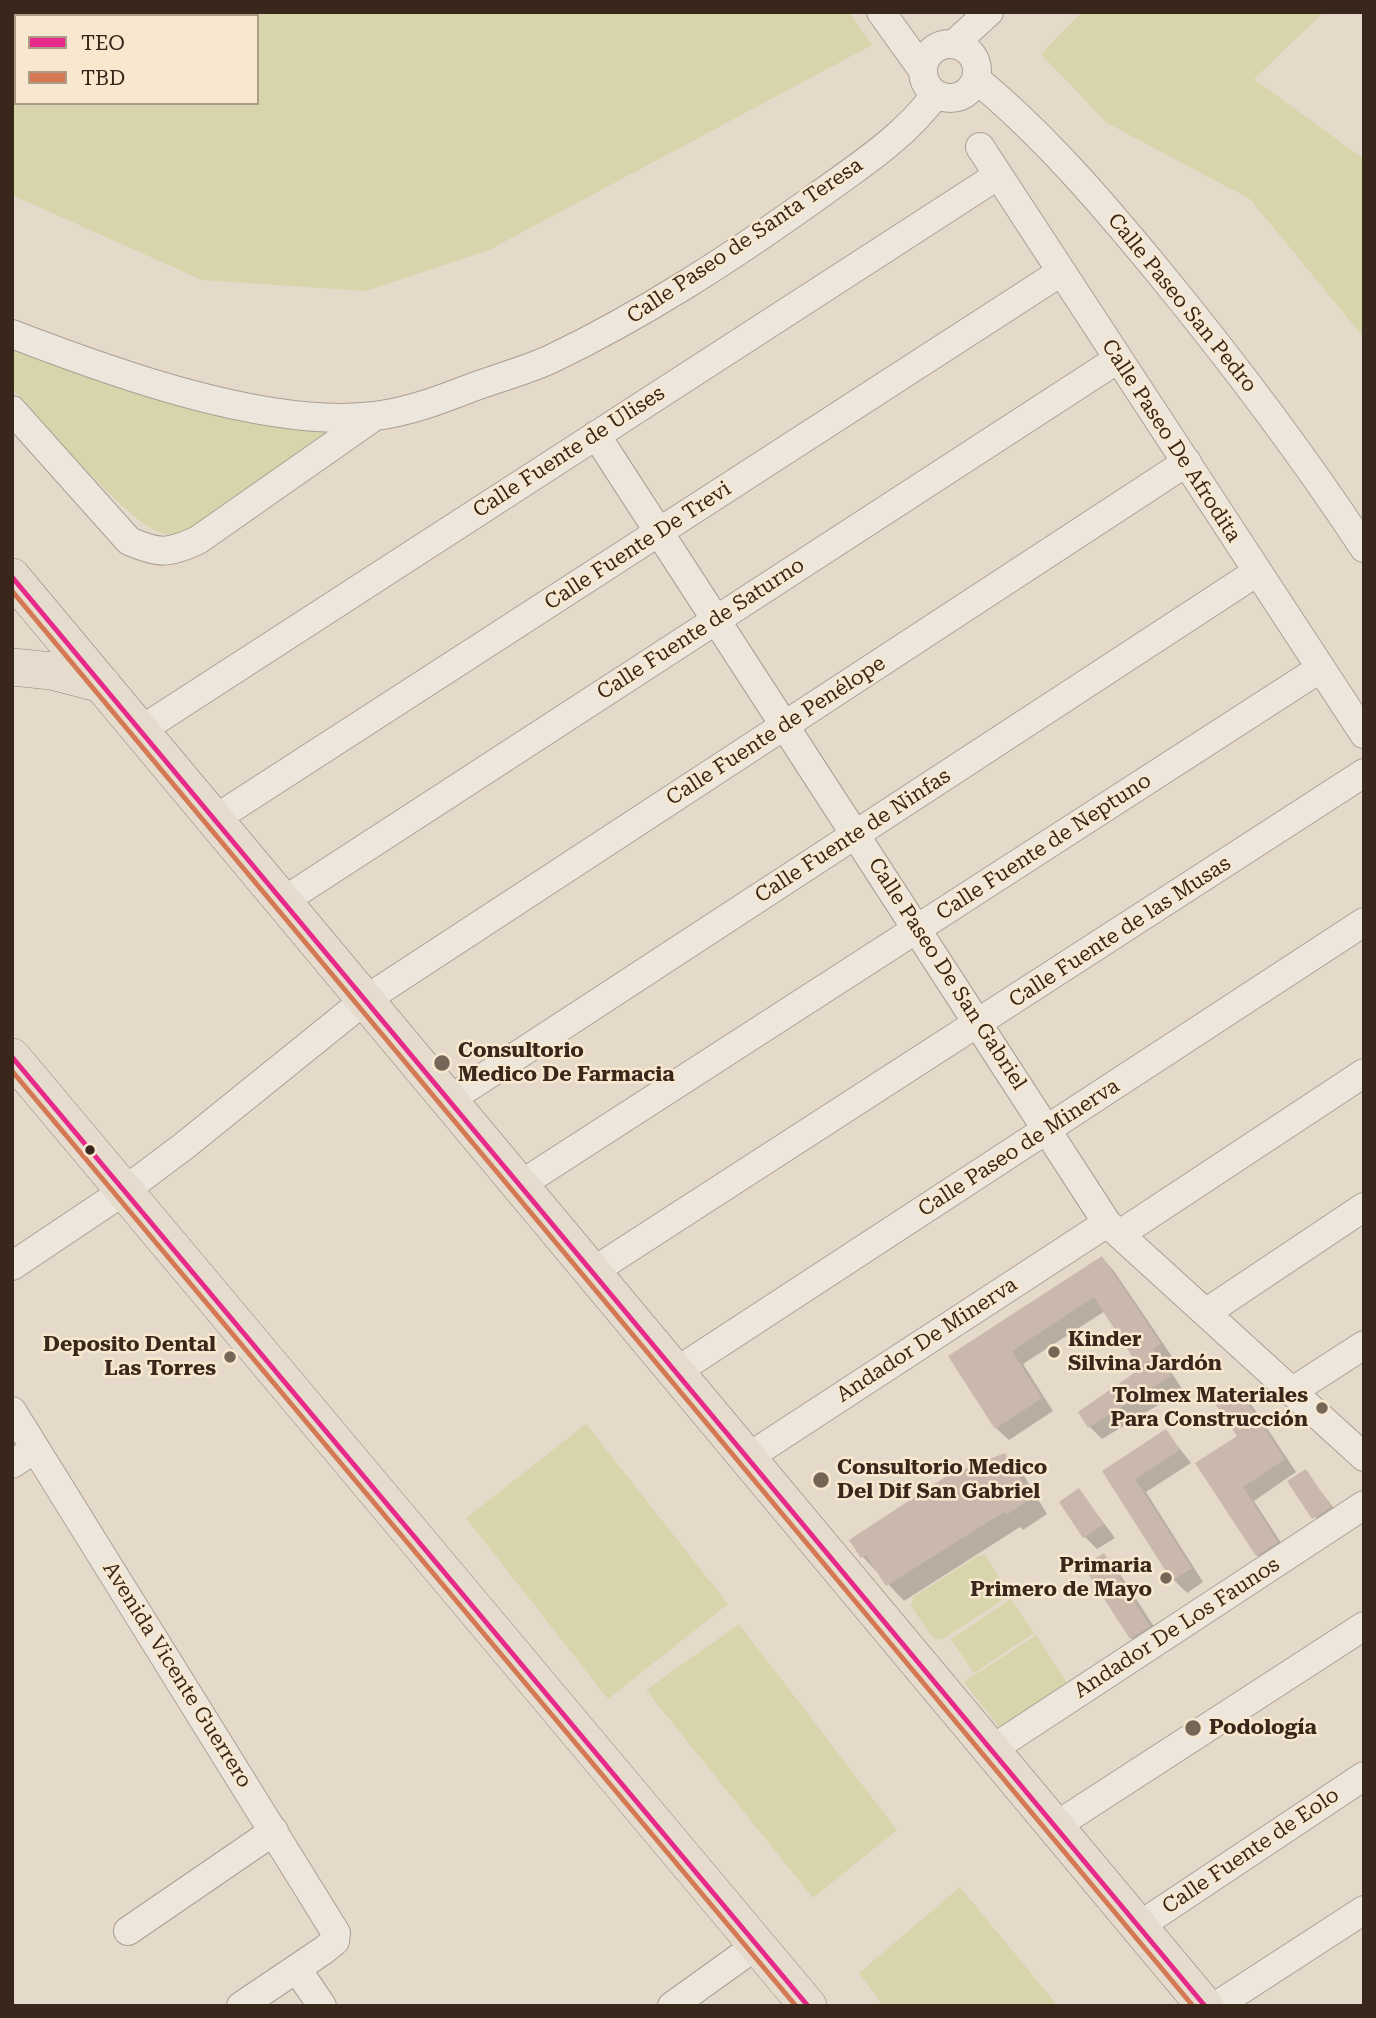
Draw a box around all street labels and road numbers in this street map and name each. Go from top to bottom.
street label: Calle Paseo de Santa Teresa [622,153,868,329]
street label: Calle Paseo San Pedro [1102,208,1262,398]
street label: Calle Paseo De Afrodita [1096,335,1246,547]
street label: Calle Fuente de Ulises [468,381,670,523]
street label: Calle Fuente De Trevi [540,476,736,616]
street label: Calle Fuente de Saturno [593,552,809,706]
street label: Calle Fuente de Penélope [662,651,890,811]
street label: Calle Fuente de Ninfas [750,763,956,909]
street label: Calle Fuente de Neptuno [932,768,1156,926]
street label: Calle Fuente de las Musas [1004,851,1236,1013]
street label: Calle Paseo De San Gabriel [862,853,1032,1095]
street label: Calle Paseo de Minerva [914,1074,1124,1222]
street label: Andador De Minerva [832,1272,1022,1408]
street label: Andador De Los Faunos [1070,1552,1284,1704]
street label: Avenida Vicente Guerrero [97,1557,257,1793]
street label: Calle Fuente de Eolo [1158,1782,1344,1920]

